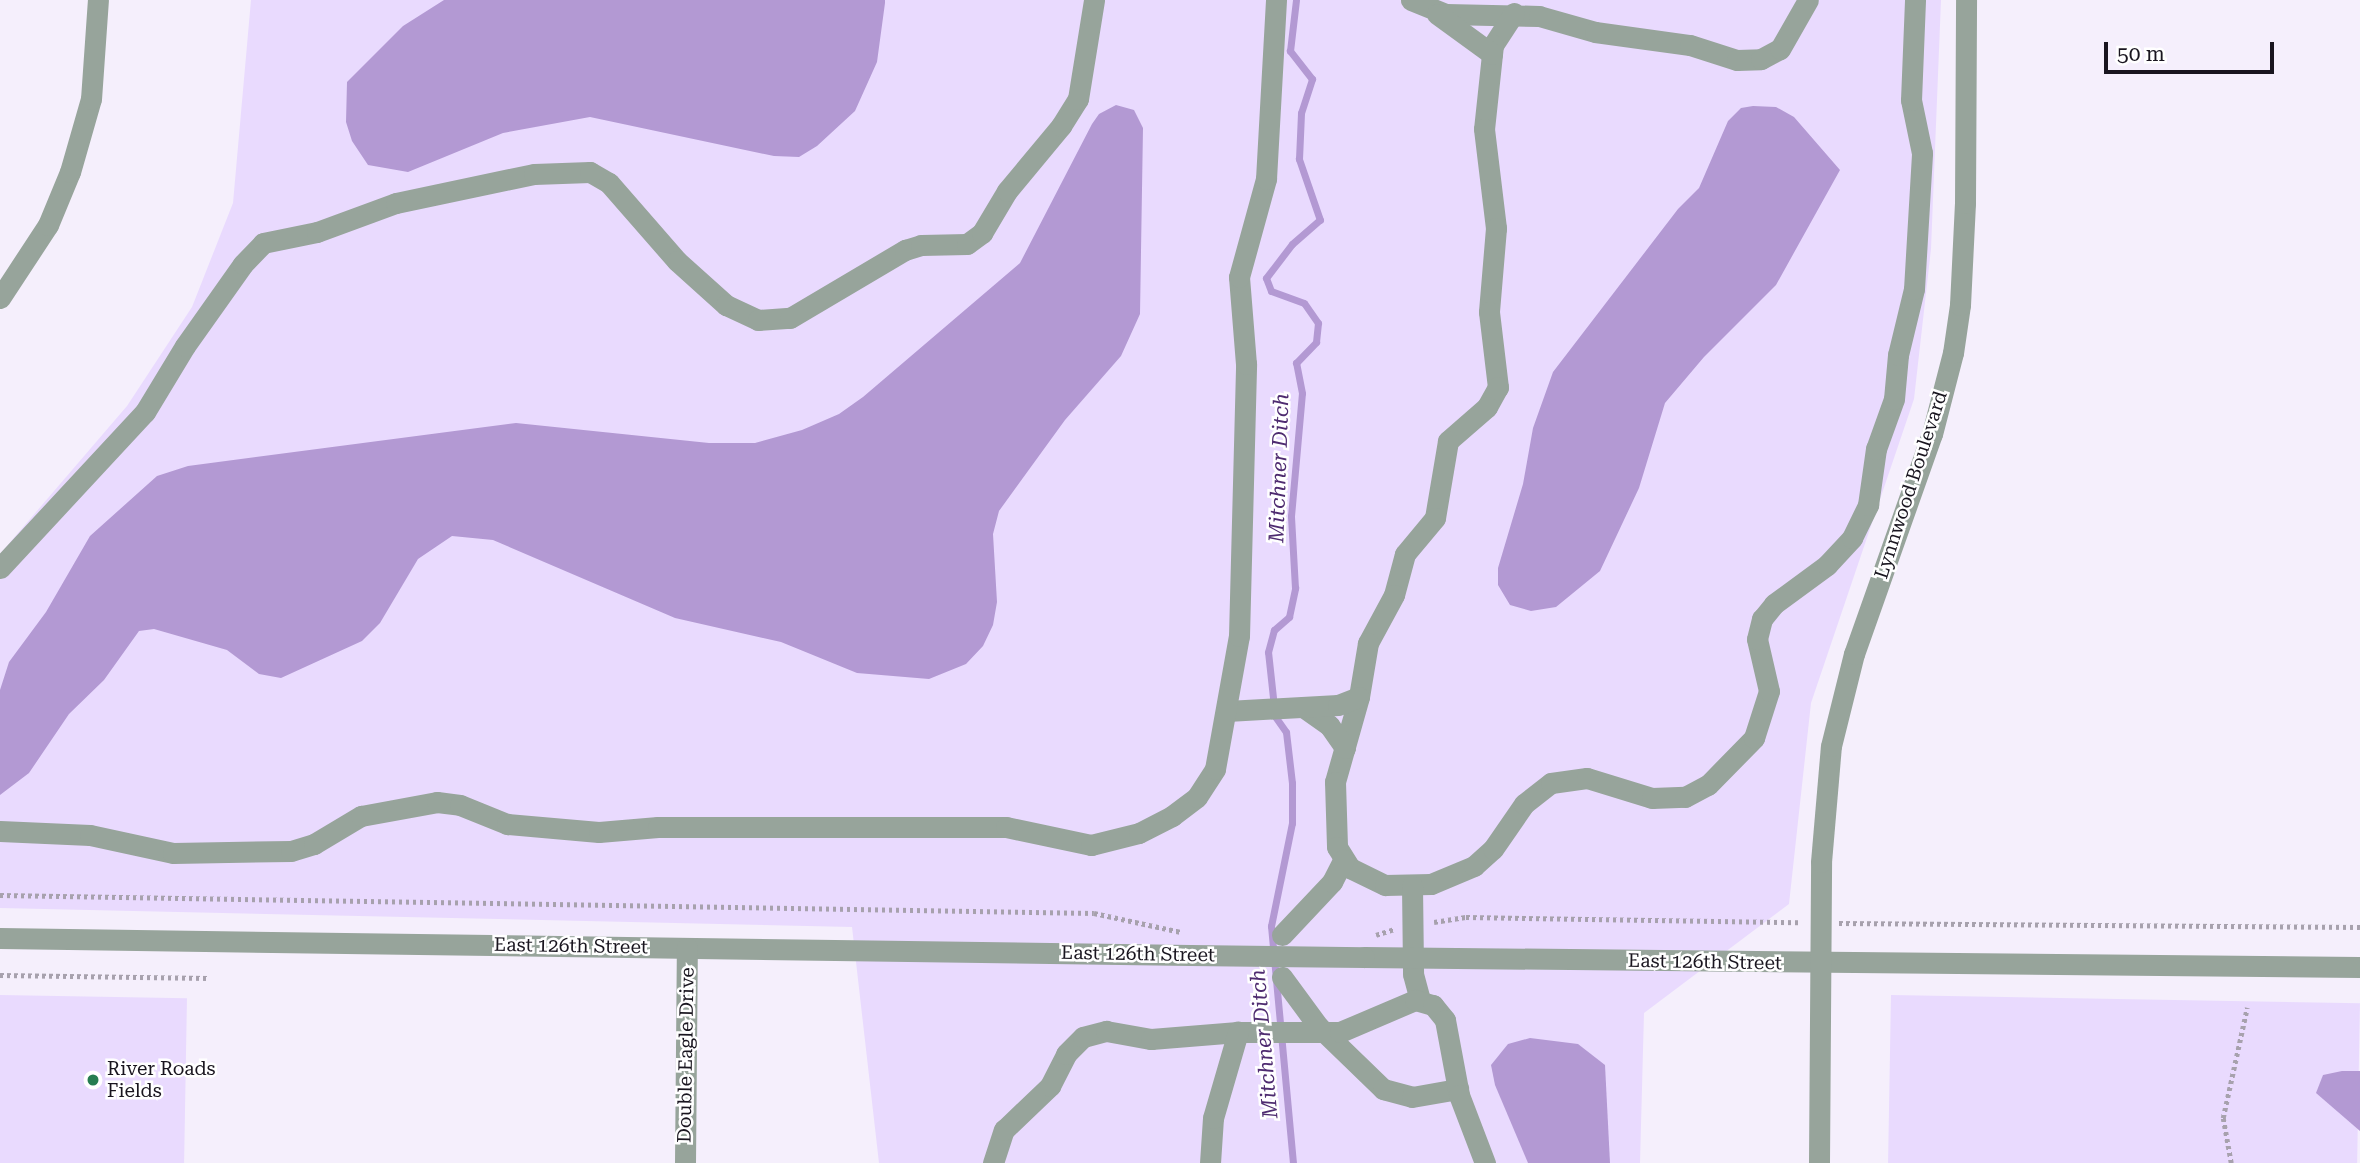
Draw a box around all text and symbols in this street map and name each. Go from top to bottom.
scale bar [2108,28,2278,72]
text: 50 m [2117,42,2165,66]
street label: Lynnwood Boulevard [1870,388,1952,582]
water label: Mitchner Ditch [1264,393,1294,543]
street label: East 126th Street [494,933,648,959]
street label: East 126th Street [1061,941,1215,967]
street label: East 126th Street [1628,949,1782,975]
street label: Double Eagle Drive [673,967,699,1143]
water label: Mitchner Ditch [1245,968,1283,1120]
place label: River Roads Fields [107,1058,216,1102]
marker: River Roads Fields [85,1072,101,1088]

